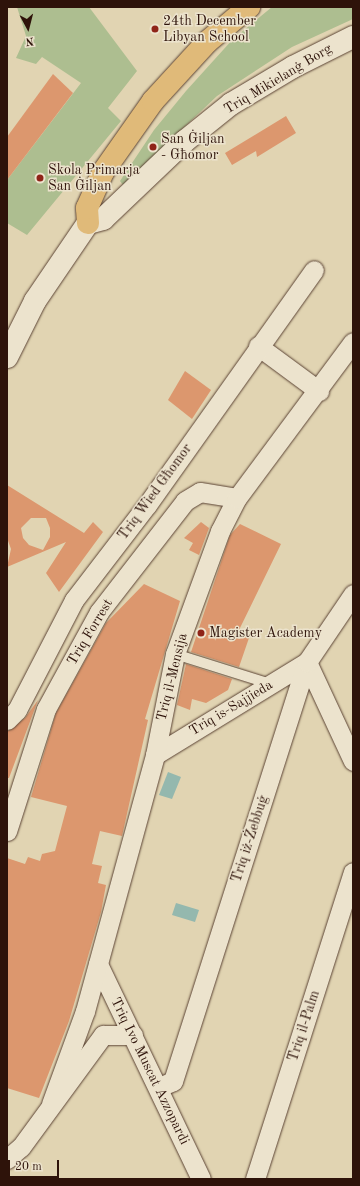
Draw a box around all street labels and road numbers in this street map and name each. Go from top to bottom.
street label: Triq Mikielanġ Borg [221,40,335,118]
street label: Triq Wied Għomor [114,441,196,543]
street label: Triq Forrest [64,596,116,668]
street label: Triq il-Mensija [153,631,191,723]
street label: Triq is-Sajjieda [186,676,276,740]
street label: Triq iż-Żebbuġ [228,793,272,885]
street label: Triq il-Palm [285,988,323,1064]
street label: Triq Ivo Muscat Azzopardi [107,995,193,1147]

